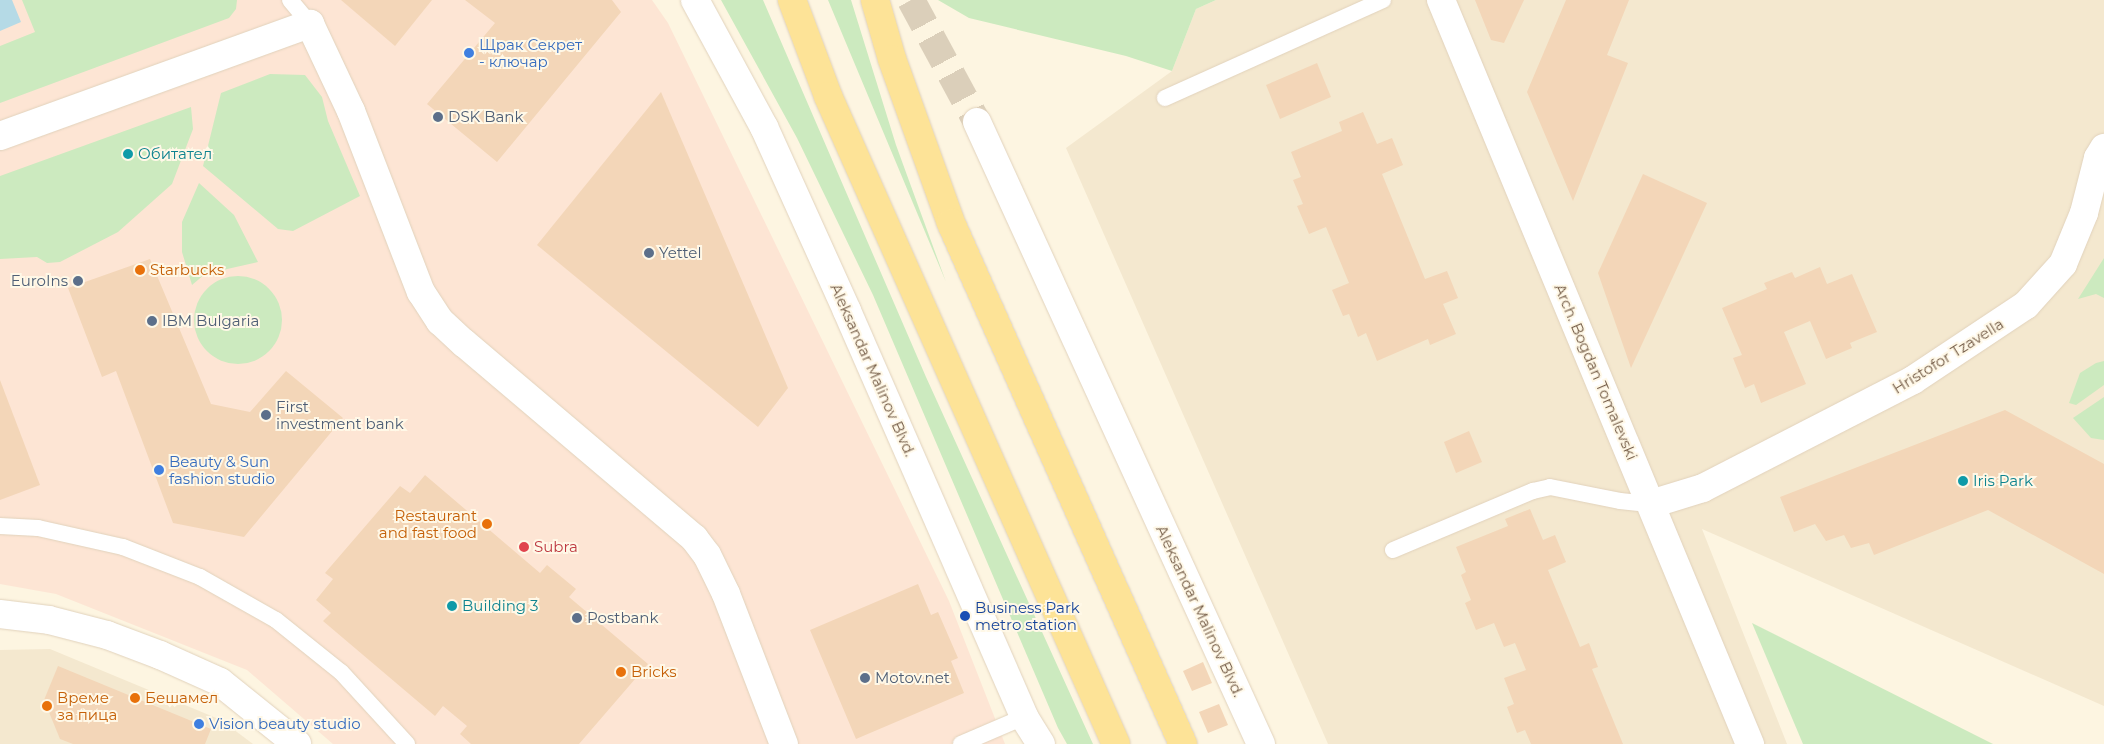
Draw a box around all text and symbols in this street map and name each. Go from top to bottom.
place label: Щрак Секрет - ключар [479,35,582,70]
marker: Щрак Секрет - ключар [463,47,475,59]
place label: DSK Bank [448,108,523,126]
marker: DSK Bank [432,111,444,123]
place label: Обитател [138,145,212,163]
marker: Обитател [122,148,134,160]
place label: Yettel [659,244,701,262]
marker: Yettel [643,247,655,259]
place label: Starbucks [150,261,224,279]
marker: Starbucks [134,264,146,276]
place label: EuroIns [11,272,68,290]
marker: EuroIns [72,275,84,287]
street label: Aleksandar Malinov Blvd. [827,281,919,459]
street label: Arch. Bogdan Tomalevski [1551,281,1641,463]
place label: IBM Bulgaria [162,312,259,330]
marker: IBM Bulgaria [146,315,158,327]
street label: Hristofor Tzavella [1889,315,2007,397]
place label: First investment bank [276,397,404,432]
marker: First investment bank [260,409,272,421]
place label: Beauty & Sun fashion studio [169,452,275,487]
marker: Beauty & Sun fashion studio [153,464,165,476]
place label: Iris Park [1973,472,2033,490]
marker: Iris Park [1957,475,1969,487]
place label: Restaurant and fast food [379,506,477,541]
marker: Restaurant and fast food [481,518,493,530]
street label: Aleksandar Malinov Blvd. [1152,522,1248,700]
place label: Subra [534,538,578,556]
marker: Subra [518,541,530,553]
place label: Building 3 [462,597,538,615]
place label: Business Park metro station [975,598,1080,633]
marker: Building 3 [446,600,458,612]
place label: Postbank [587,609,658,627]
marker: Business Park metro station [959,610,971,622]
marker: Postbank [571,612,583,624]
place label: Bricks [631,663,677,681]
marker: Bricks [615,666,627,678]
place label: Motov.net [875,669,950,687]
marker: Motov.net [859,672,871,684]
place label: Време за пица [57,688,117,723]
place label: Бешамел [145,689,218,707]
marker: Бешамел [129,692,141,704]
marker: Време за пица [41,700,53,712]
place label: Vision beauty studio [209,715,361,733]
marker: Vision beauty studio [193,718,205,730]

